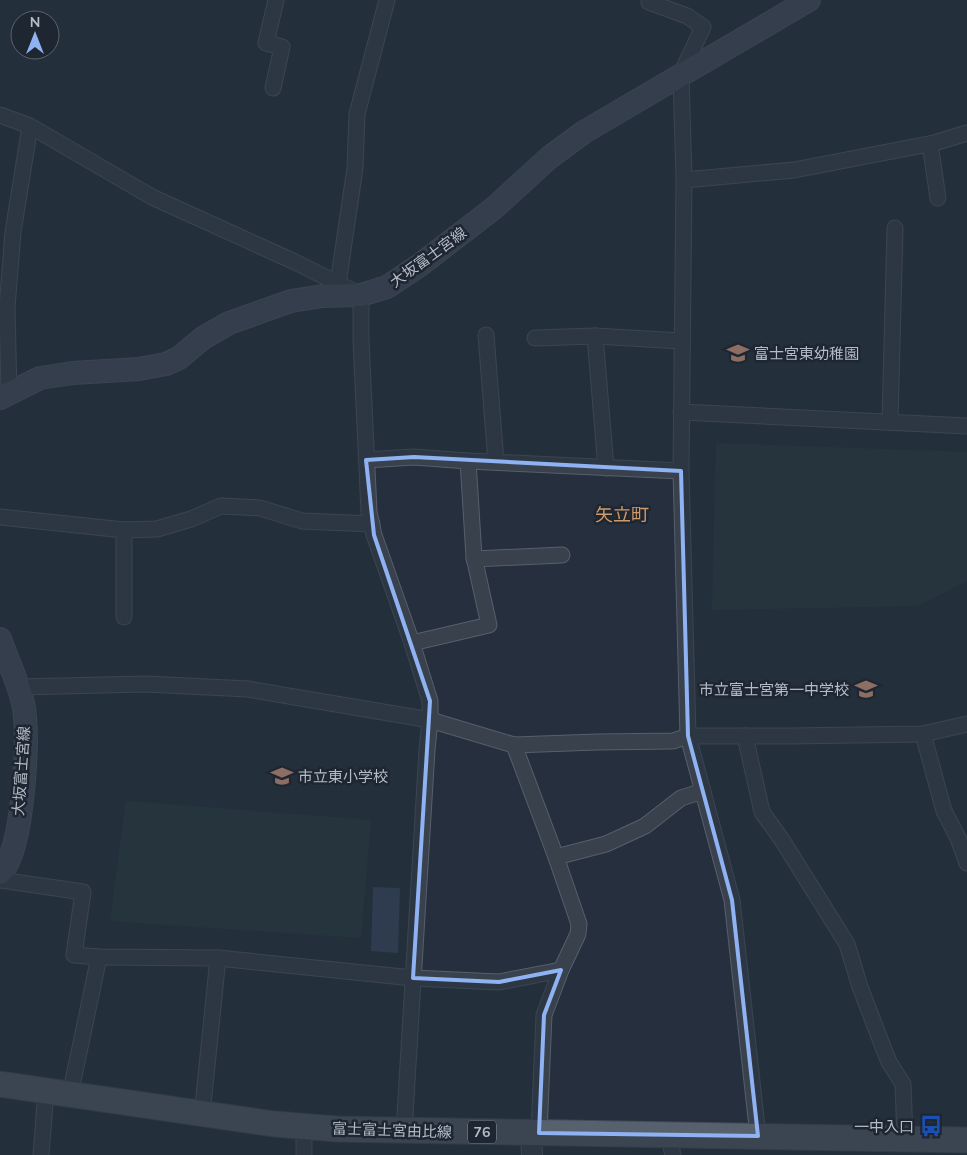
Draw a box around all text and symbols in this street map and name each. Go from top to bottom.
north arrow [10,10,60,60]
text: N [30,13,40,31]
street label: 大坂富士宮線 [386,223,470,291]
school or university icon: 富士宮東幼稚園 [725,340,751,366]
place label: 富士宮東幼稚園 [754,344,859,363]
district label: 矢立町 [595,503,649,526]
school or university icon: 市立富士宮第一中学校 [853,676,879,702]
place label: 市立富士宮第一中学校 [699,680,849,699]
street label: 大坂富士宮線 [8,725,34,817]
school or university icon: 市立東小学校 [269,763,295,789]
place label: 市立東小学校 [298,767,388,786]
bus stop icon: 一中入口 [918,1113,944,1139]
place label: 一中入口 [854,1117,914,1136]
street label: 富士富士宮由比線 [332,1118,452,1142]
road number: 76 [468,1120,496,1144]

